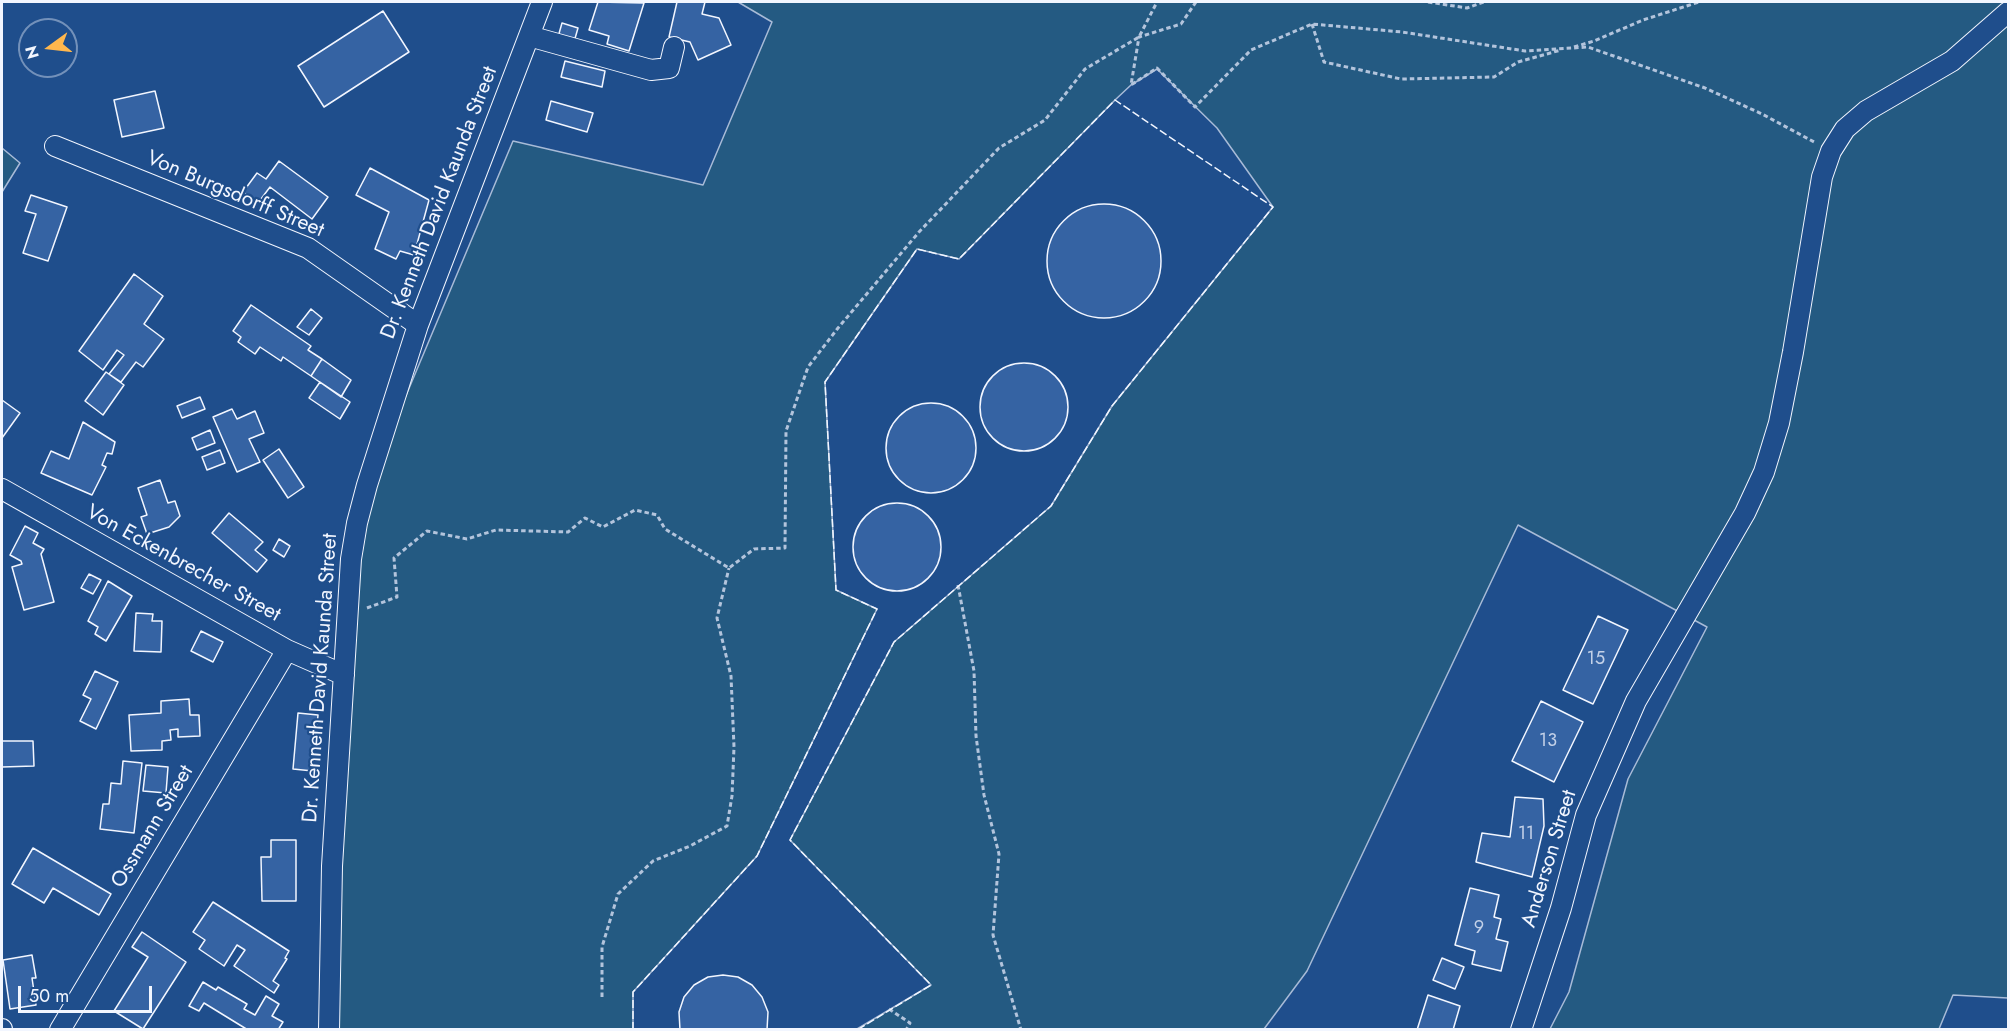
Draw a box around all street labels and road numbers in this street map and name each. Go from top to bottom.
street label: Dr. Kenneth David Kaunda Street [376,63,504,343]
street label: Von Burgsdorff Street [143,146,327,244]
street label: Von Eckenbrecher Street [81,500,285,628]
street label: Dr. Kenneth David Kaunda Street [298,533,344,823]
street label: Ossmann Street [107,761,199,893]
street label: Anderson Street [1517,787,1583,931]

